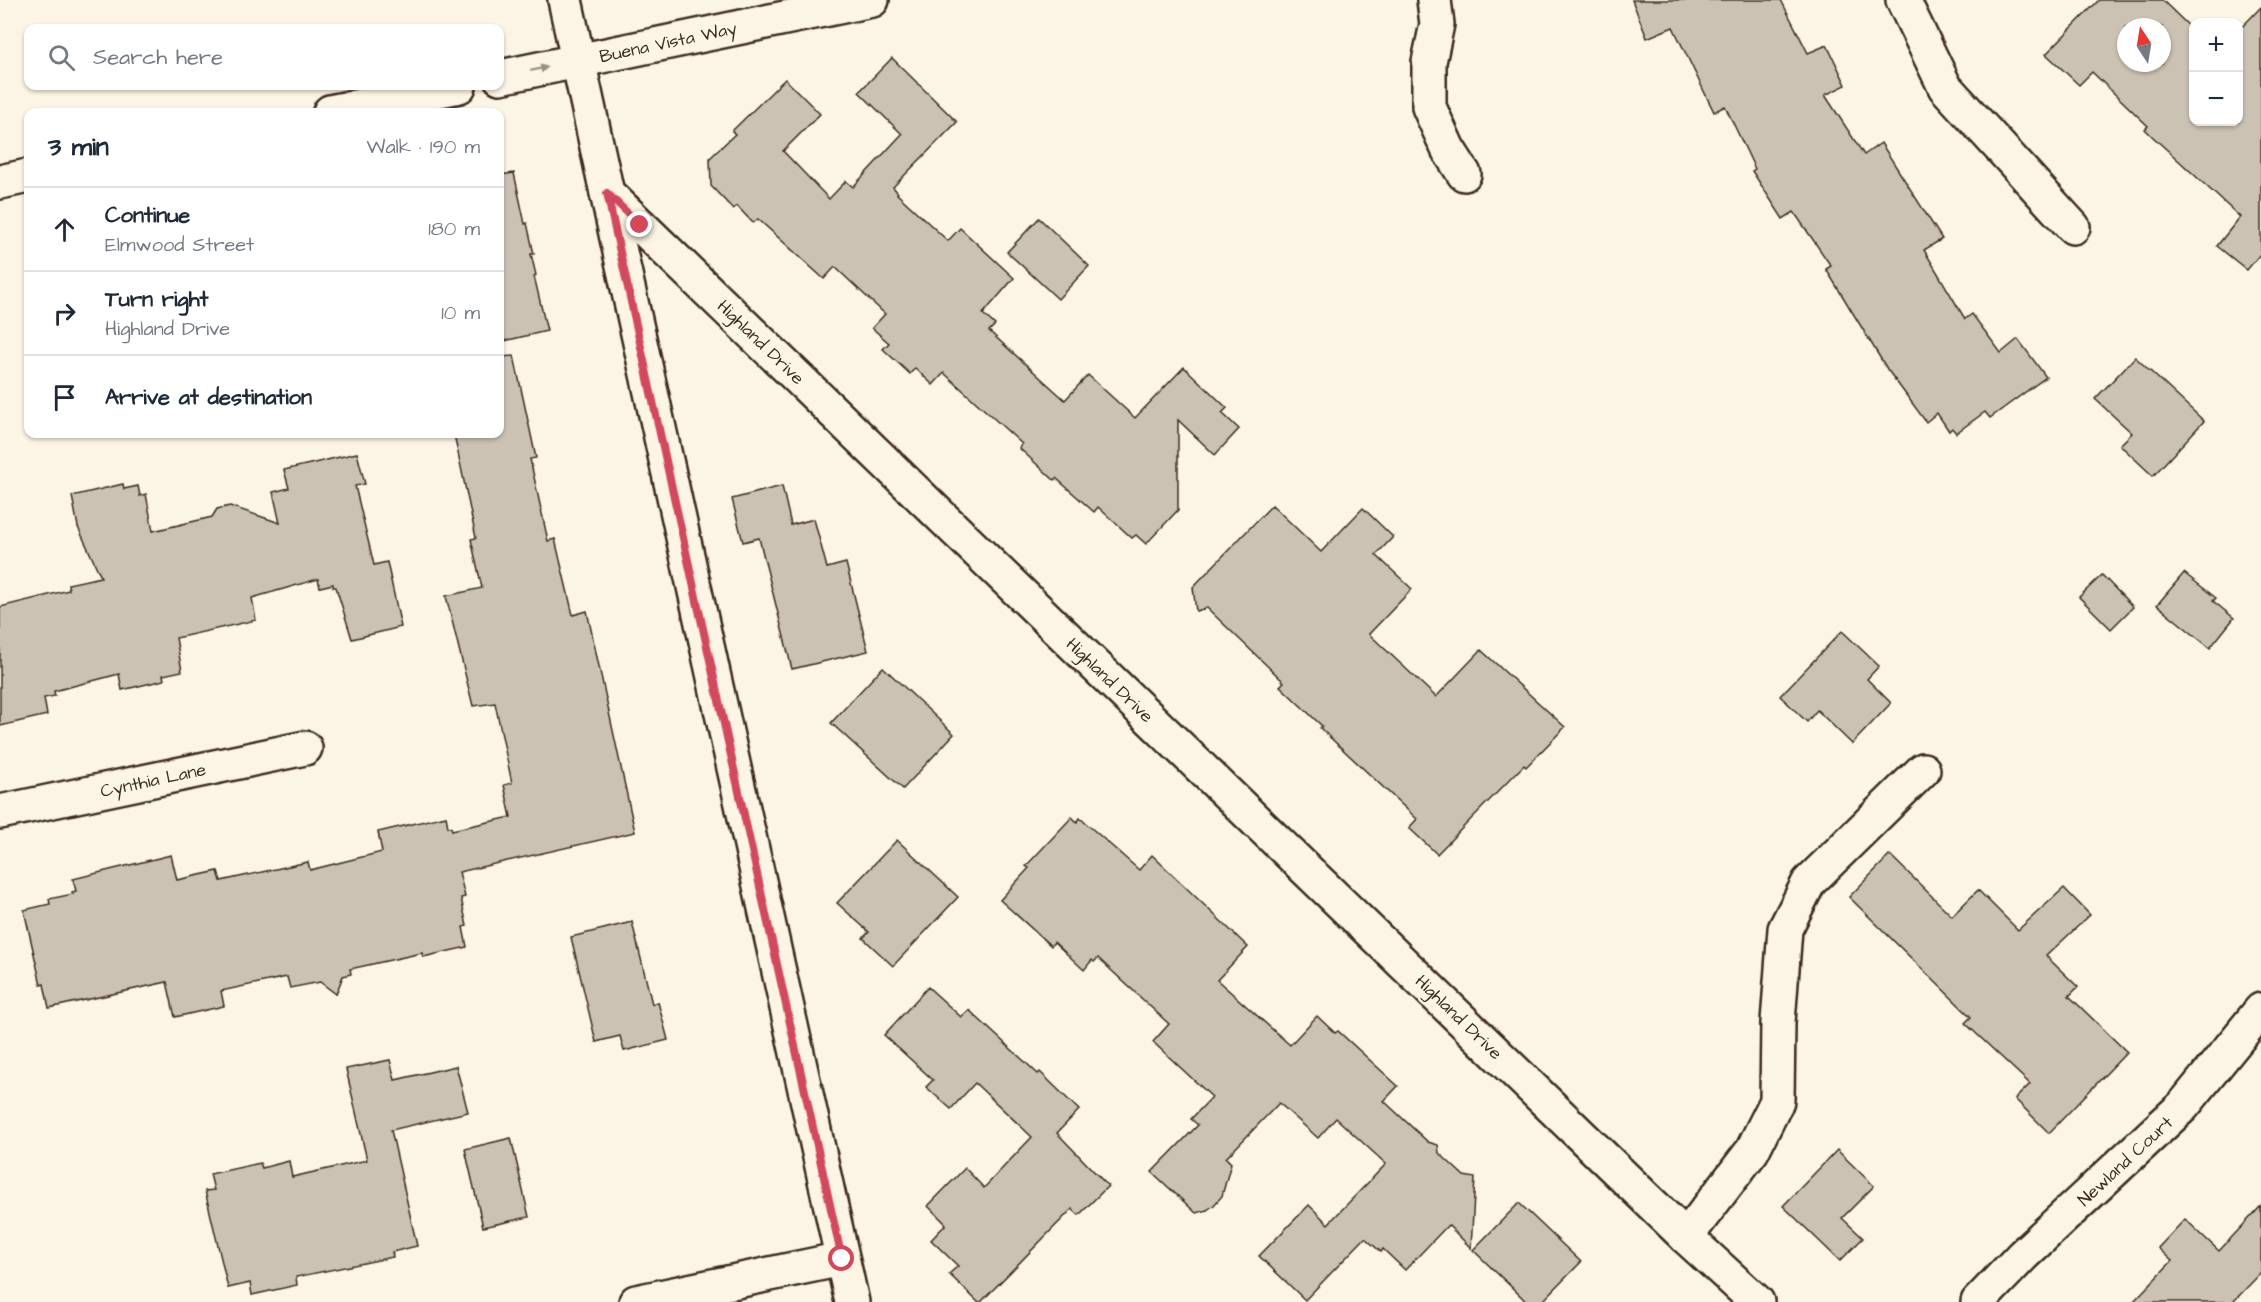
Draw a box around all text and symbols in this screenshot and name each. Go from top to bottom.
street label: Buena Vista Way [597,16,739,70]
north arrow [2117,18,2171,72]
map controls [2189,18,2243,126]
button: + [2189,18,2243,72]
search box [24,24,504,90]
icon: search [45,41,78,74]
text: Search here [93,42,223,73]
one-way arrow [530,63,548,73]
button: − [2189,72,2243,126]
text: 3 min [48,129,109,165]
text: Walk · 190 m [367,133,480,161]
text: Continue [105,200,190,231]
route end [626,211,652,237]
icon: ahead [48,213,81,246]
text: 180 m [428,215,480,243]
text: Elmwood Street [105,231,254,259]
text: Turn right [105,284,208,315]
street label: Highland Drive [711,294,810,391]
icon: right [48,297,81,330]
text: 10 m [441,299,480,327]
text: Highland Drive [105,315,230,343]
icon: arrive [48,381,81,414]
text: Arrive at destination [105,382,312,413]
street label: Highland Drive [1060,632,1159,729]
street label: Cynthia Lane [98,757,209,805]
street label: Highland Drive [1409,969,1508,1066]
street label: Newland Court [2072,1110,2179,1212]
route start [828,1245,854,1271]

